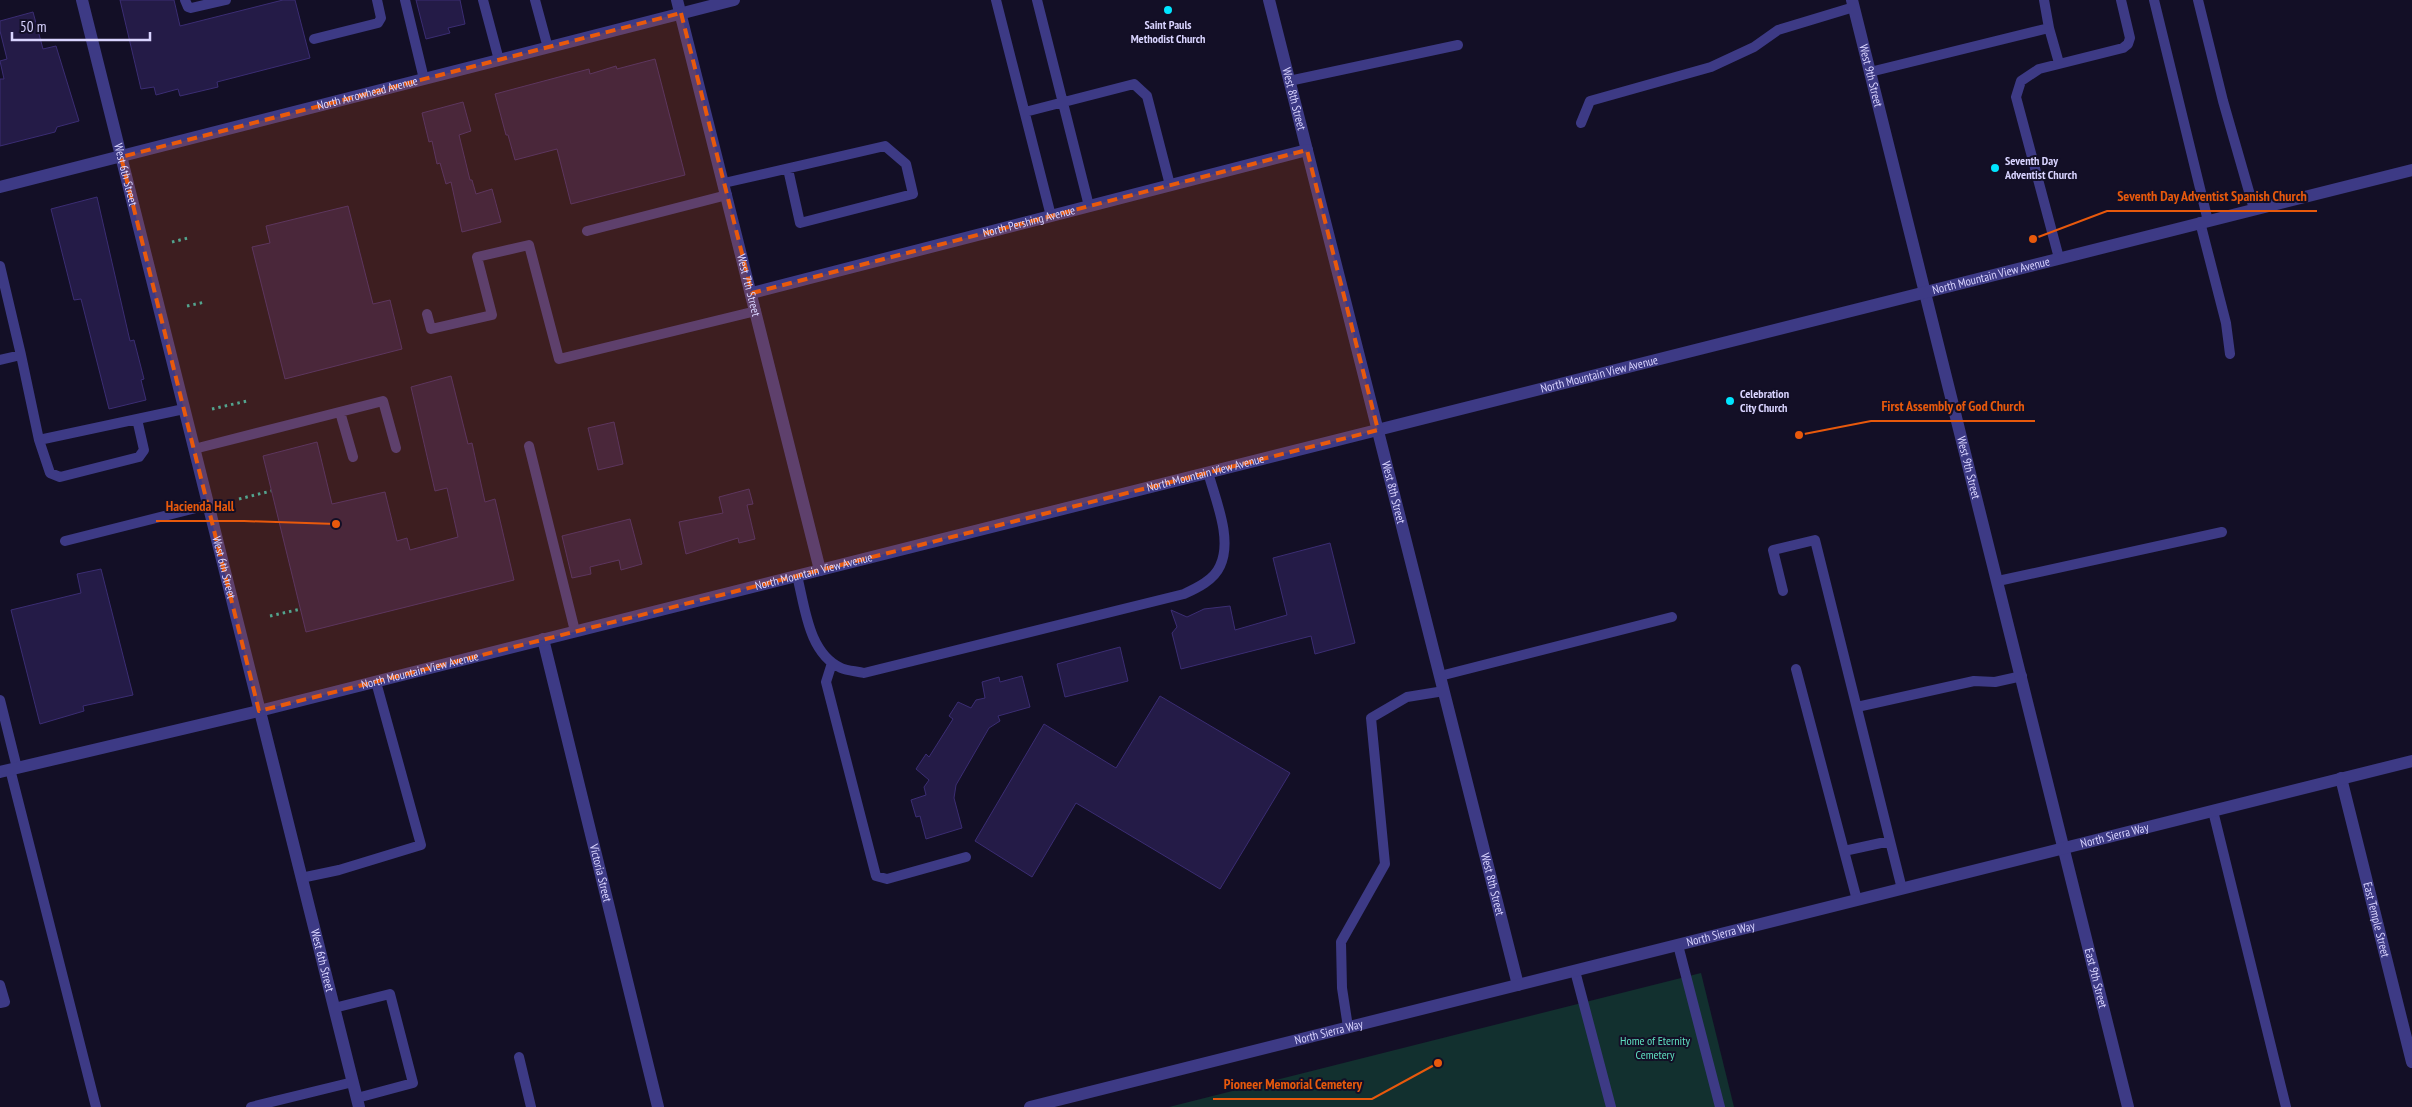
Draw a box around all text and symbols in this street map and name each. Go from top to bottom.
marker: Saint Pauls Methodist Church [1162,4,1174,16]
scale bar [12,10,150,42]
text: 50 m [20,17,46,36]
place label: Saint Pauls Methodist Church [1131,17,1205,46]
street label: West 9th Street [1856,43,1887,109]
street label: West 8th Street [1279,66,1310,132]
street label: North Arrowhead Avenue [315,73,419,113]
street label: West 6th Street [111,142,141,208]
place label: Seventh Day Adventist Church [2004,153,2077,182]
marker: Seventh Day Adventist Church [1989,162,2001,174]
callout: Seventh Day Adventist Spanish Church [2107,182,2317,211]
text: Seventh Day Adventist Spanish Church [2117,187,2307,205]
street label: North Pershing Avenue [981,202,1077,240]
street label: West 7th Street [734,252,764,319]
street label: North Mountain View Avenue [1931,253,2051,297]
street label: North Mountain View Avenue [1539,352,1659,396]
place label: Celebration City Church [1740,386,1789,415]
callout: First Assembly of God Church [1871,392,2035,421]
marker: Celebration City Church [1724,395,1736,407]
text: First Assembly of God Church [1881,397,2025,415]
street label: West 9th Street [1954,435,1984,501]
street label: North Mountain View Avenue [1145,451,1266,495]
street label: West 8th Street [1379,460,1409,526]
callout: Hacienda Hall [156,492,244,521]
text: Hacienda Hall [166,497,235,515]
street label: West 6th Street [209,535,240,601]
street label: North Mountain View Avenue [753,549,874,593]
street label: North Mountain View Avenue [360,648,480,692]
street label: North Sierra Way [2079,819,2151,851]
street label: Victoria Street [586,841,615,904]
street label: West 8th Street [1478,851,1508,918]
street label: East Temple Street [2360,880,2394,959]
street label: North Sierra Way [1685,918,1757,949]
street label: West 6th Street [308,927,338,994]
street label: East 9th Street [2082,946,2111,1010]
street label: North Sierra Way [1293,1016,1365,1047]
park label: Home of Eternity Cemetery [1620,1033,1690,1062]
callout: Pioneer Memorial Cemetery [1213,1070,1372,1099]
text: Pioneer Memorial Cemetery [1224,1075,1363,1093]

